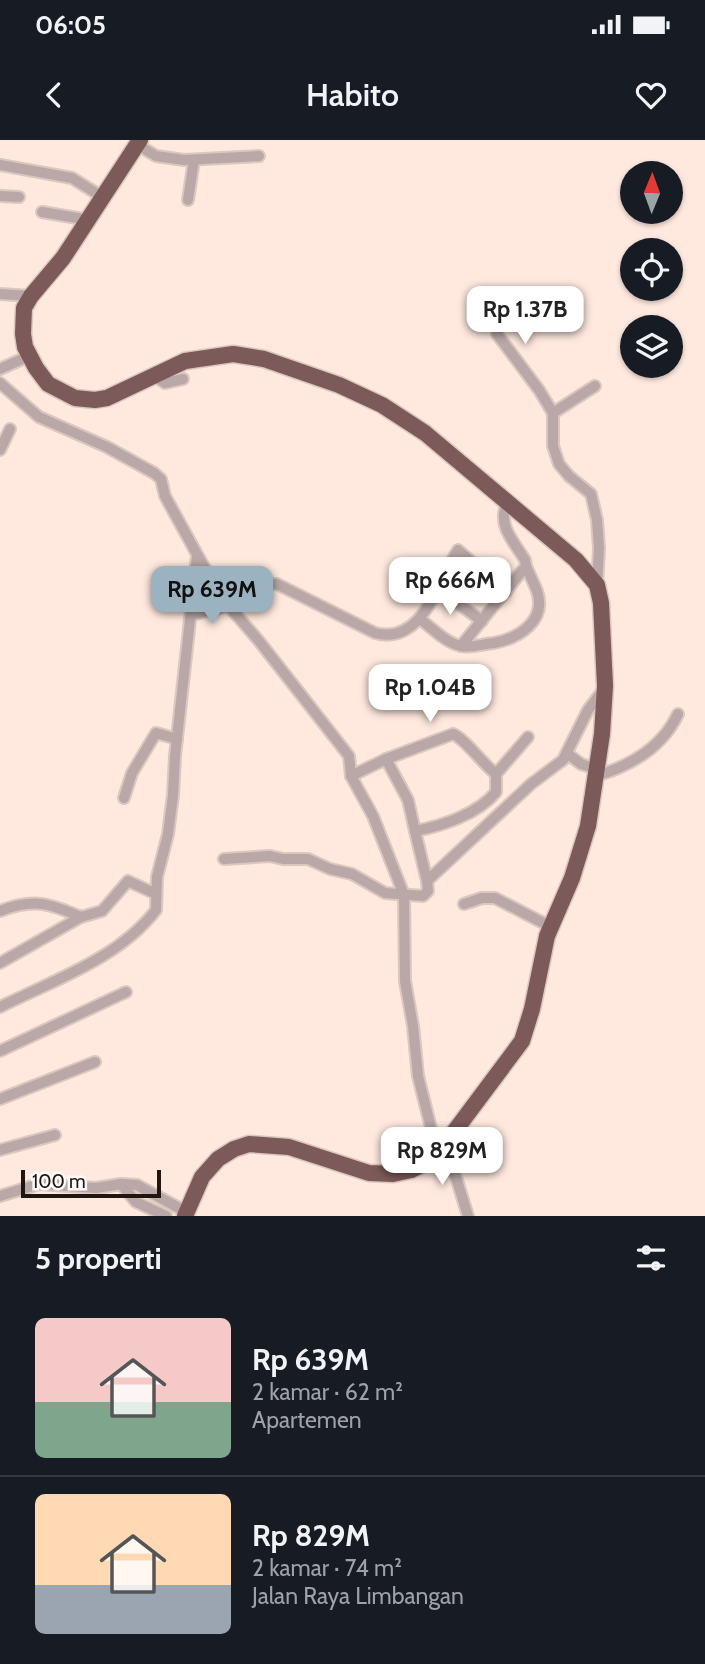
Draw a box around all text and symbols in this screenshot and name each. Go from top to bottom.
text: 06:05 [35,9,106,41]
text: Habito [306,75,399,114]
icon: back [35,76,73,114]
icon: heart [632,76,670,114]
north arrow [620,161,682,224]
map controls [620,161,683,378]
button: locate [620,238,683,301]
pin: Rp 1.37B [453,286,597,346]
text: Rp 1.37B [483,295,567,323]
button: layers [620,315,683,378]
pin: Rp 666M [385,558,515,617]
pin: Rp 639M [147,566,277,626]
text: Rp 666M [405,566,495,594]
text: Rp 639M [167,575,257,603]
pin: Rp 1.04B [358,664,502,724]
text: Rp 1.04B [385,673,475,701]
pin: Rp 829M [377,1128,507,1187]
text: Rp 829M [397,1136,487,1164]
scale bar [21,1167,161,1199]
text: 100 m [32,1170,86,1193]
icon: filters [632,1239,670,1277]
text: 5 properti [35,1240,162,1277]
text: Rp 639M [252,1341,369,1378]
icon: home [91,1346,175,1430]
text: 2 kamar · 62 m² [252,1378,403,1406]
text: Apartemen [252,1406,362,1434]
text: Rp 829M [252,1517,370,1554]
icon: home [91,1522,175,1606]
text: 2 kamar · 74 m² [252,1554,402,1582]
text: Jalan Raya Limbangan [252,1582,464,1610]

